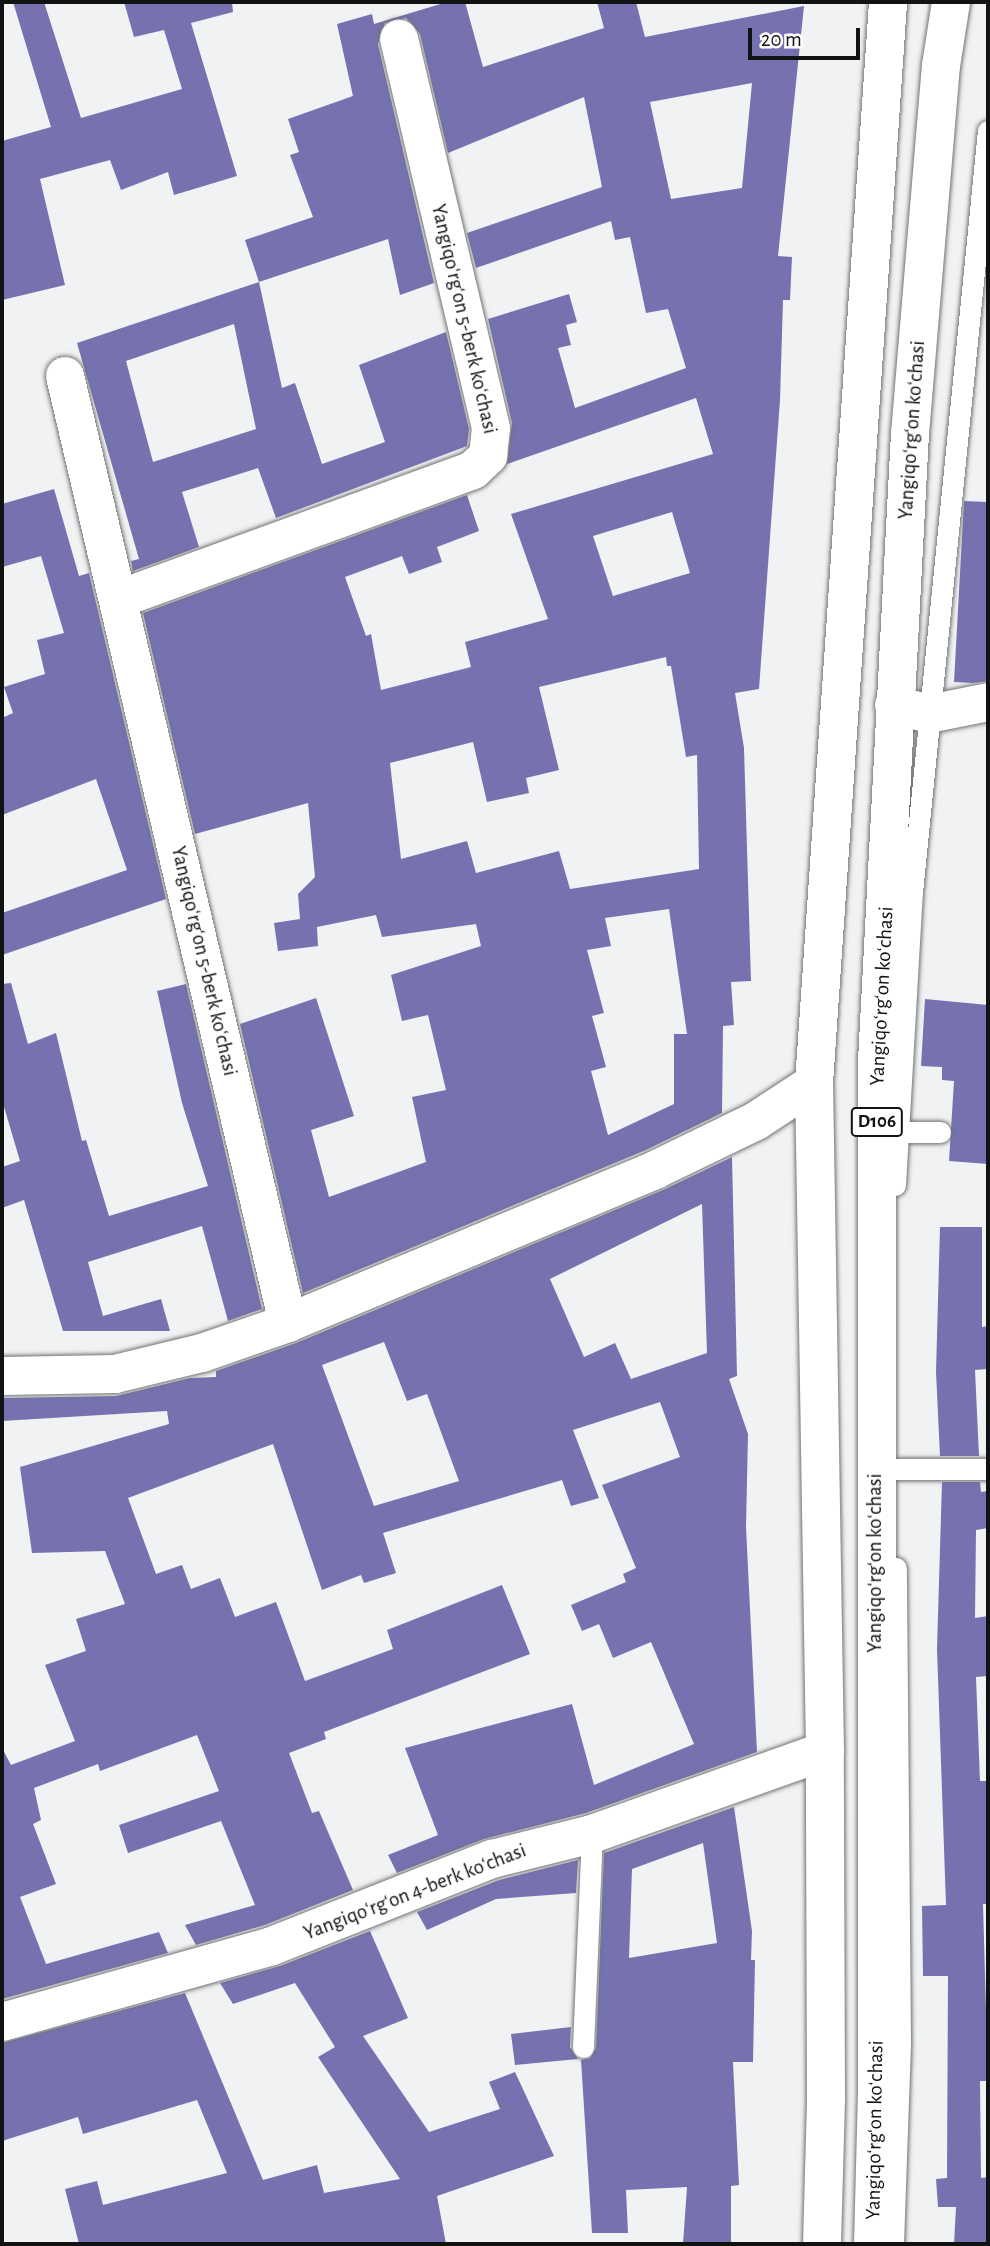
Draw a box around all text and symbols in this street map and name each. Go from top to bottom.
scale bar [752,14,864,58]
text: 20 m [761,29,802,50]
street label: Yangiqoʻrgʻon 5-berk koʻchasi [425,202,503,436]
street label: Yangiqoʻrgʻon koʻchasi [893,340,931,520]
street label: Yangiqoʻrgʻon 5-berk koʻchasi [165,844,243,1078]
street label: Yangiqoʻrgʻon koʻchasi [865,906,899,1086]
road number: D106 [851,1106,903,1138]
street label: Yangiqoʻrgʻon koʻchasi [862,1473,888,1653]
street label: Yangiqoʻrgʻon 4-berk koʻchasi [300,1838,530,1946]
street label: Yangiqoʻrgʻon koʻchasi [861,2040,889,2220]

